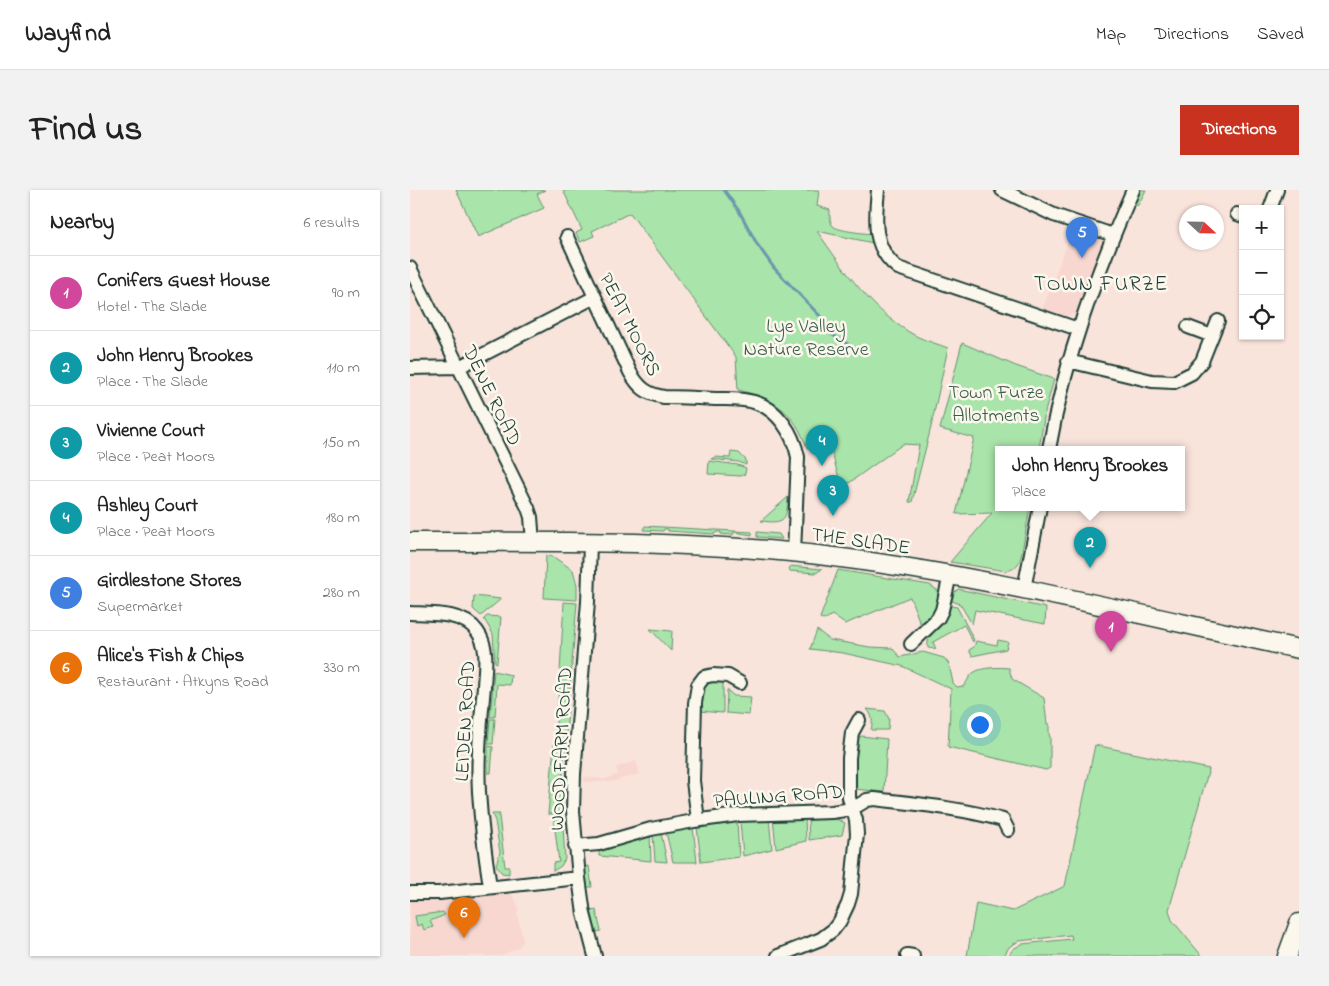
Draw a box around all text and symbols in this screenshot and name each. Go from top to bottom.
text: Wayfind [25,17,111,52]
text: Map [1096,22,1126,48]
text: Directions [1154,22,1229,48]
text: Saved [1257,22,1304,48]
text: Find us [30,105,142,156]
button: Directions [1180,105,1299,155]
north arrow [1179,205,1224,250]
map controls [1239,205,1284,340]
button: + [1239,205,1284,250]
text: Nearby [50,208,114,238]
text: 6 results [303,211,360,235]
pin: 5 [1066,217,1098,258]
button: − [1239,250,1284,295]
text: Conifers Guest House [97,268,270,295]
street label: PEAT MOORS [590,268,667,382]
district label: TOWN FURZE [1034,270,1168,300]
text: 1 [63,281,69,305]
text: 90 m [332,281,360,305]
text: Hotel · The Slade [97,295,207,319]
button: locate [1239,295,1284,340]
park label: Lye Valley Nature Reserve [743,313,869,365]
street label: DENE ROAD [453,340,528,451]
text: John Henry Brookes [97,343,253,370]
text: 2 [62,356,70,380]
text: 110 m [326,356,360,380]
text: Place · The Slade [97,370,208,394]
park label: Town Furze Allotments [948,379,1044,431]
text: Vivienne Court [97,418,205,445]
pin: 4 [806,425,838,466]
text: 3 [63,431,69,455]
text: 150 m [322,431,360,455]
text: Place · Peat Moors [97,445,215,469]
popup [995,446,1185,511]
text: John Henry Brookes [1012,453,1168,480]
pin: 3 [817,475,849,516]
text: Place [1012,480,1046,504]
text: Ashley Court [97,493,198,520]
text: 4 [63,506,69,530]
text: 180 m [326,506,360,530]
text: Place · Peat Moors [97,520,215,544]
street label: THE SLADE [809,521,912,564]
pin: 2 [1074,527,1106,568]
text: Girdlestone Stores [97,568,242,595]
text: 5 [61,581,71,605]
text: 280 m [323,581,360,605]
text: Supermarket [97,595,183,619]
pin: 1 [1095,611,1127,652]
text: Alice's Fish & Chips [97,643,244,670]
text: 6 [62,656,70,680]
text: 330 m [323,656,360,680]
street label: LEIDEN ROAD [449,660,484,782]
street label: WOOD FARM ROAD [544,667,581,832]
text: Restaurant · Atkyns Road [97,670,269,694]
your location [967,712,993,738]
street label: PAULING ROAD [712,778,844,816]
pin: 6 [448,897,480,938]

